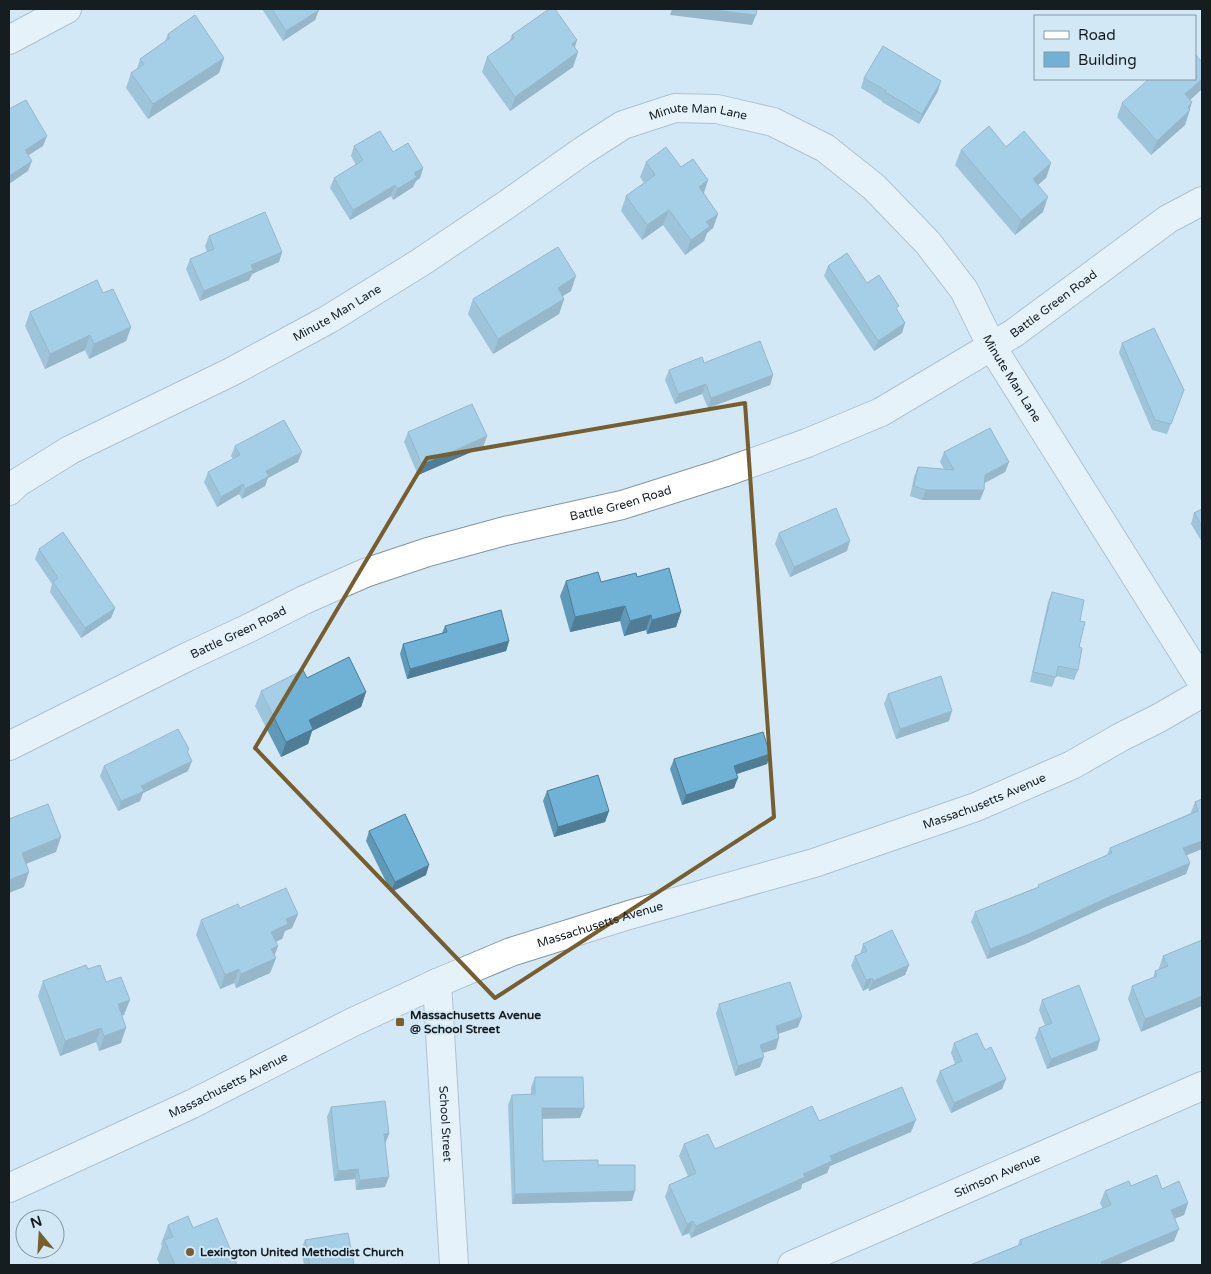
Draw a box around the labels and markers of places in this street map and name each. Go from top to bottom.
place label: Massachusetts Avenue @ School Street [410,1008,541,1036]
marker: Massachusetts Avenue @ School Street [394,1016,406,1028]
place label: Lexington United Methodist Church [200,1245,404,1260]
marker: Lexington United Methodist Church [184,1246,196,1258]

